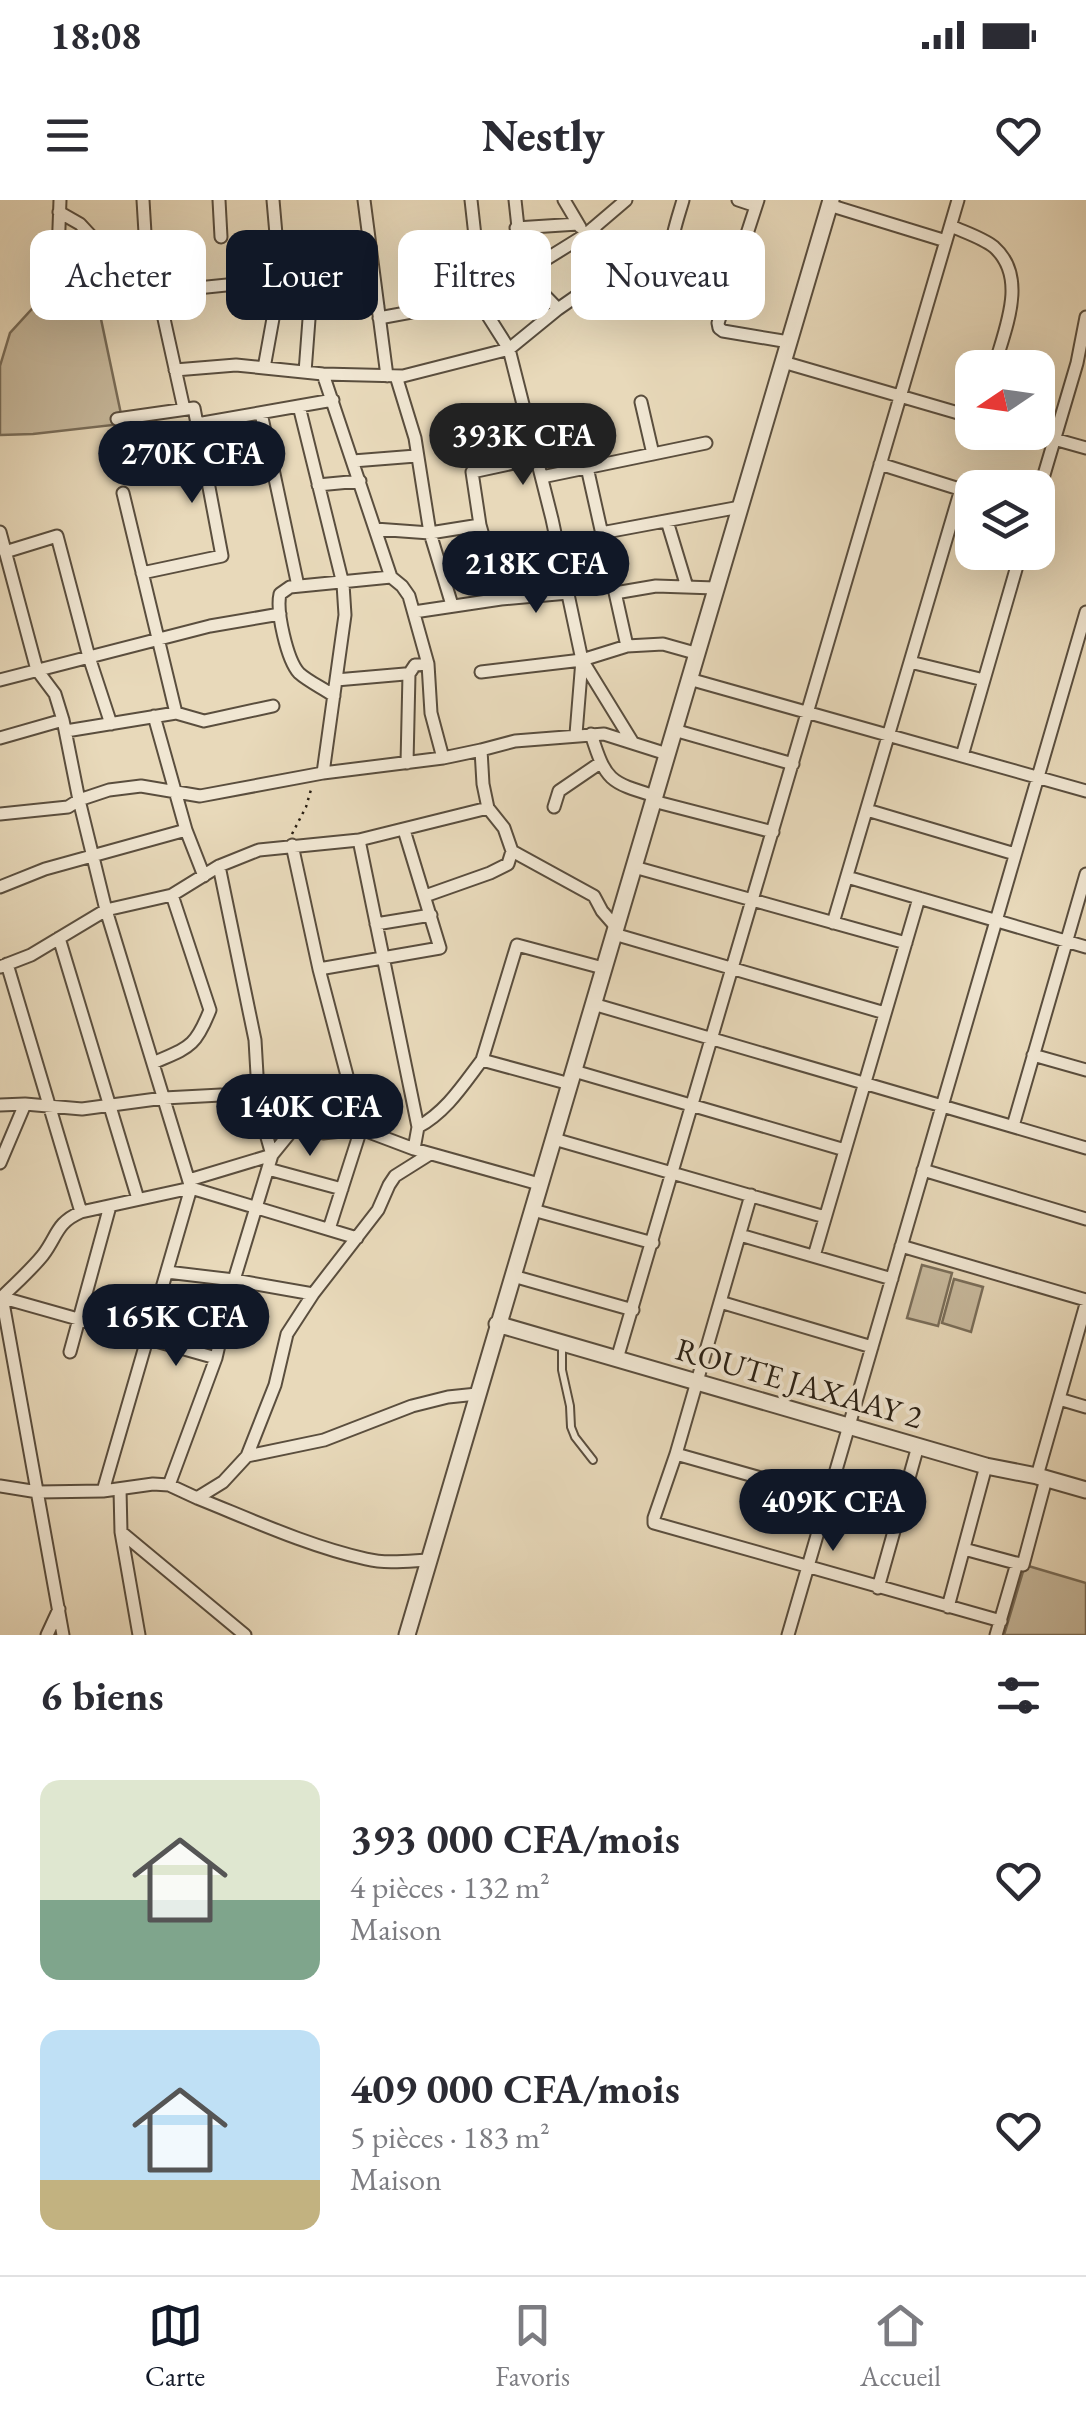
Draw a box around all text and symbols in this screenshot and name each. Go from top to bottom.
text: 18:08 [50,11,141,60]
text: Nestly [482,106,605,164]
icon: menu [40,108,95,163]
icon: heart [991,108,1046,163]
chip: Acheter [30,230,206,320]
chip: Louer [226,230,378,320]
chip: Filtres [398,230,551,320]
chip: Nouveau [571,230,765,320]
north arrow [955,350,1055,450]
map controls [955,350,1055,570]
pin: 393K CFA [420,403,626,488]
text: 393K CFA [451,414,595,456]
pin: 270K CFA [89,421,295,506]
text: 270K CFA [120,432,264,474]
button: layers [955,470,1055,570]
pin: 218K CFA [433,531,639,616]
text: 218K CFA [464,542,608,584]
pin: 140K CFA [207,1074,413,1159]
text: 140K CFA [238,1085,382,1127]
pin: 165K CFA [73,1284,279,1369]
text: 165K CFA [104,1295,248,1337]
street label: ROUTE JAXAAY 2 [671,1328,928,1438]
pin: 409K CFA [730,1469,936,1554]
text: 409K CFA [761,1480,905,1522]
text: 6 biens [40,1668,164,1723]
icon: filters [991,1668,1046,1723]
text: 393 000 CFA/mois [350,1811,680,1866]
icon: home [120,1820,240,1940]
icon: heart [991,1853,1046,1908]
text: 4 pièces · 132 m² [350,1866,550,1908]
text: Maison [350,1908,442,1950]
text: 409 000 CFA/mois [350,2061,680,2116]
icon: home [120,2070,240,2190]
icon: heart [991,2103,1046,2158]
text: 5 pièces · 183 m² [350,2116,550,2158]
text: Maison [350,2158,442,2200]
tab: Carte [145,2298,205,2394]
tab: Favoris [495,2298,570,2394]
tab: Accueil [860,2298,941,2394]

